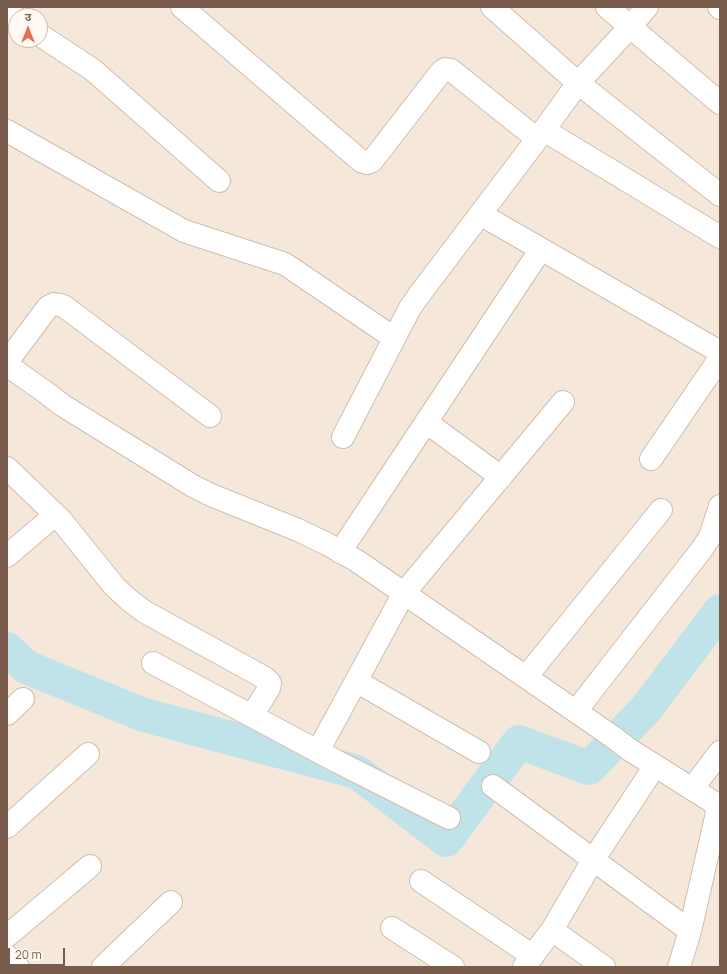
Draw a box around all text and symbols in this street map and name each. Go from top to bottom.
north arrow [8,8,48,48]
text: उ [25,9,31,24]
scale bar [10,940,67,966]
text: 20 m [15,946,42,963]

